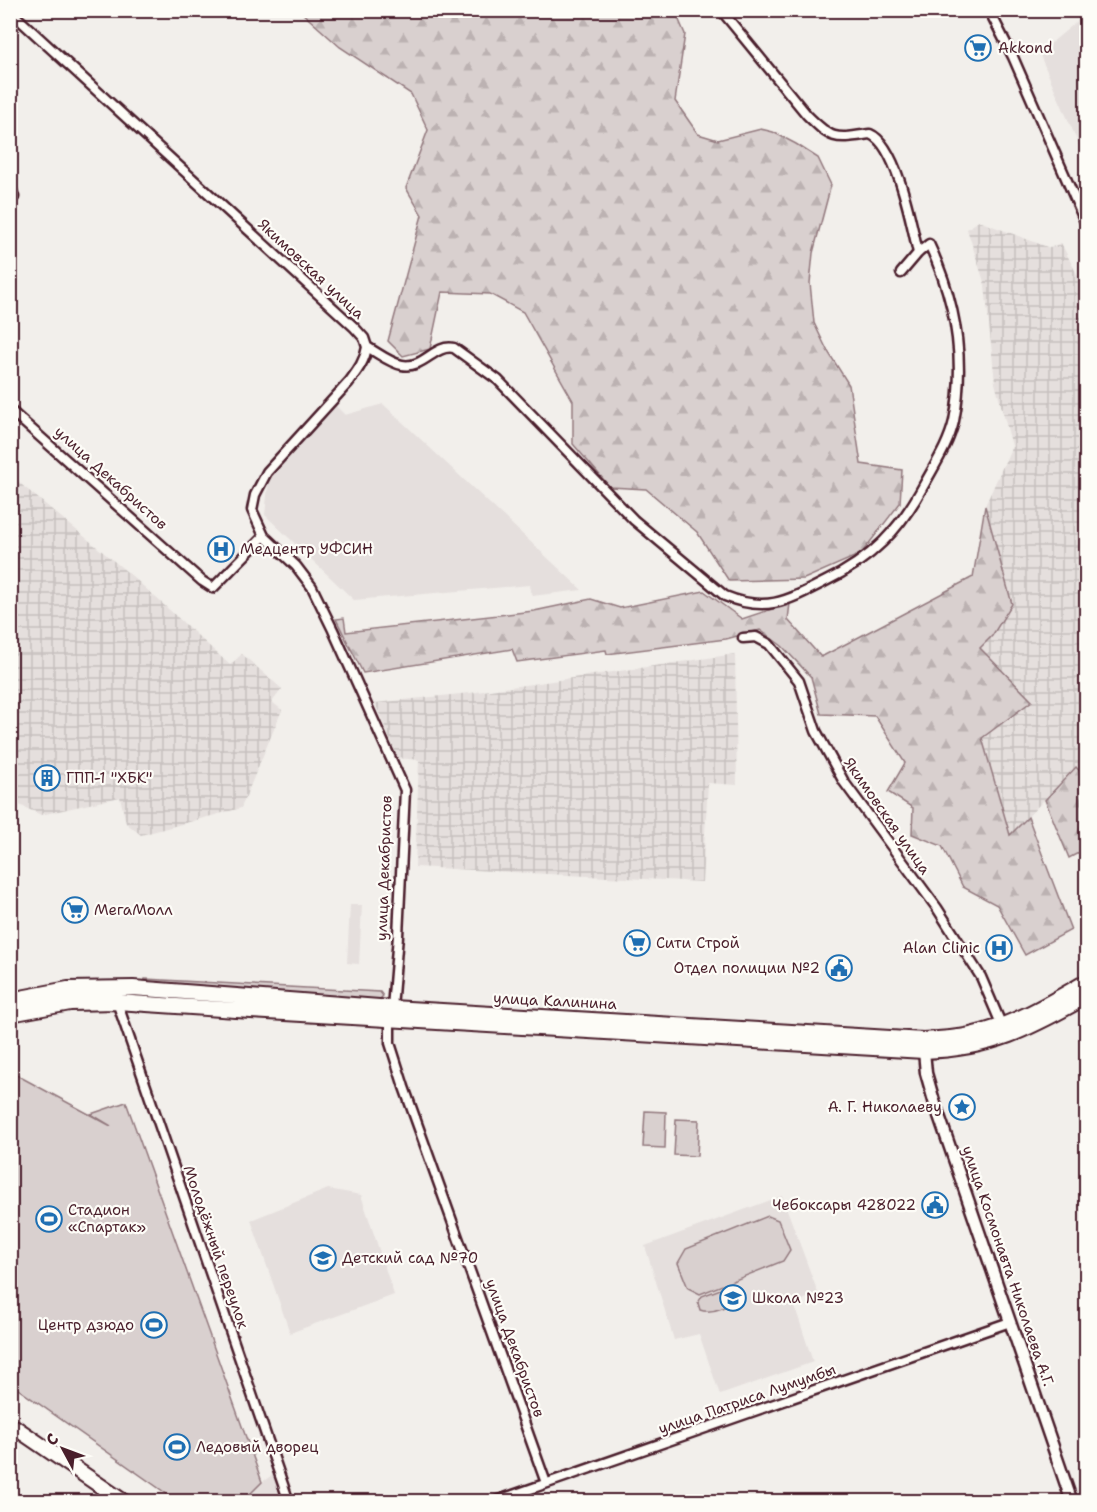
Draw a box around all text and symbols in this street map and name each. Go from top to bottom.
supermarket icon: Akkond [963,33,993,63]
place label: Akkond [998,38,1053,58]
street label: Якимовская улица [254,214,369,324]
street label: улица Декабристов [50,422,172,534]
hospital icon: Медцентр УФСИН [206,534,236,564]
place label: Медцентр УФСИН [240,539,373,559]
street label: Якимовская улица [839,754,935,879]
building icon: ГПП-1 "ХБК" [32,763,62,793]
place label: ГПП-1 "ХБК" [66,768,153,788]
street label: улица Декабристов [371,795,397,941]
supermarket icon: МегаМолл [60,895,90,925]
place label: МегаМолл [94,900,173,920]
supermarket icon: Сити Строй [622,928,652,958]
place label: Сити Строй [656,933,740,953]
hospital icon: Alan Clinic [984,933,1014,963]
place label: Alan Clinic [903,938,980,958]
public building icon: Отдел полиции №2 [824,953,854,983]
place label: Отдел полиции №2 [673,958,820,978]
street label: улица Калинина [493,988,618,1014]
place icon: А. Г. Николаеву [947,1092,977,1122]
place label: А. Г. Николаеву [828,1097,942,1117]
street label: улица Космонавта Николаева А.Г. [957,1143,1059,1389]
street label: Молодёжный переулок [179,1163,253,1331]
public building icon: Чебоксары 428022 [920,1190,950,1220]
place label: Чебоксары 428022 [772,1195,916,1215]
place label: Стадион «Спартак» [68,1200,146,1237]
sports icon: Стадион «Спартак» [34,1204,64,1234]
school or university icon: Детский сад №70 [308,1243,338,1273]
place label: Детский сад №70 [342,1248,478,1268]
street label: улица Декабристов [481,1276,549,1420]
school or university icon: Школа №23 [718,1283,748,1313]
place label: Школа №23 [752,1288,844,1308]
sports icon: Центр дзюдо [139,1310,169,1340]
place label: Центр дзюдо [38,1315,134,1335]
street label: улица Патриса Лумумбы [656,1359,838,1439]
north arrow [33,1419,93,1479]
text: С [41,1429,63,1450]
sports icon: Ледовый дворец [162,1432,192,1462]
place label: Ледовый дворец [196,1437,319,1457]

